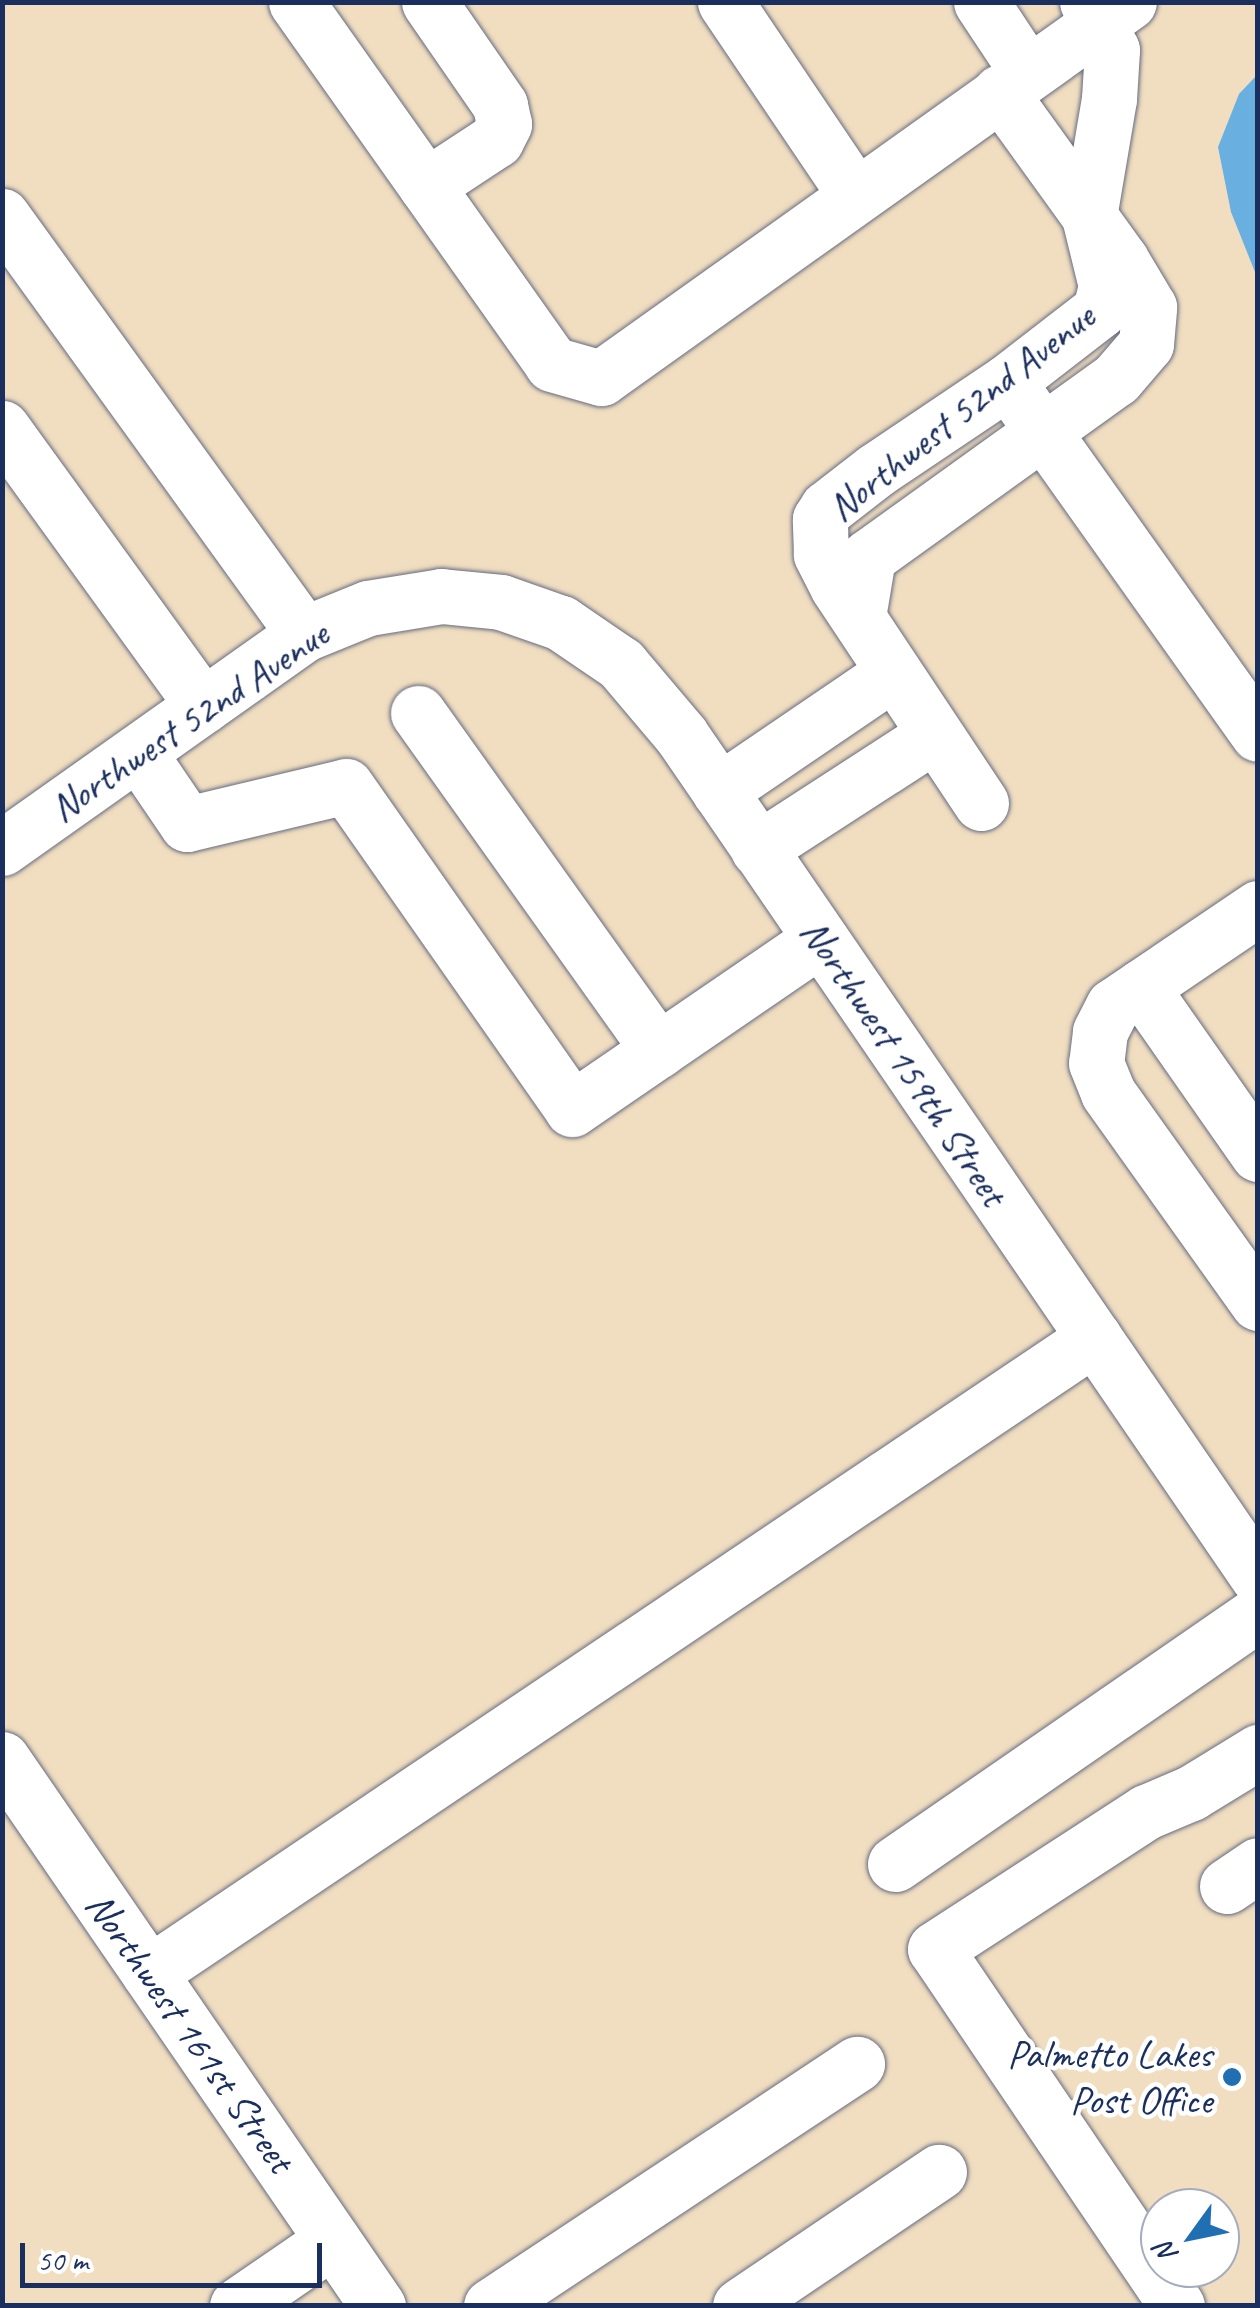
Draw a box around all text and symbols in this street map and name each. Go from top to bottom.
street label: Northwest 52nd Avenue [818,293,1104,531]
street label: Northwest 52nd Avenue [41,610,337,832]
street label: Northwest 159th Street [790,909,1018,1215]
street label: Northwest 161st Street [75,1882,305,2182]
place label: Palmetto Lakes Post Office [1007,2030,1212,2124]
marker: Palmetto Lakes Post Office [1221,2066,1243,2088]
north arrow [1140,2188,1240,2288]
scale bar [25,2223,328,2285]
text: N [1147,2237,1185,2270]
text: 50 m [37,2241,88,2279]

